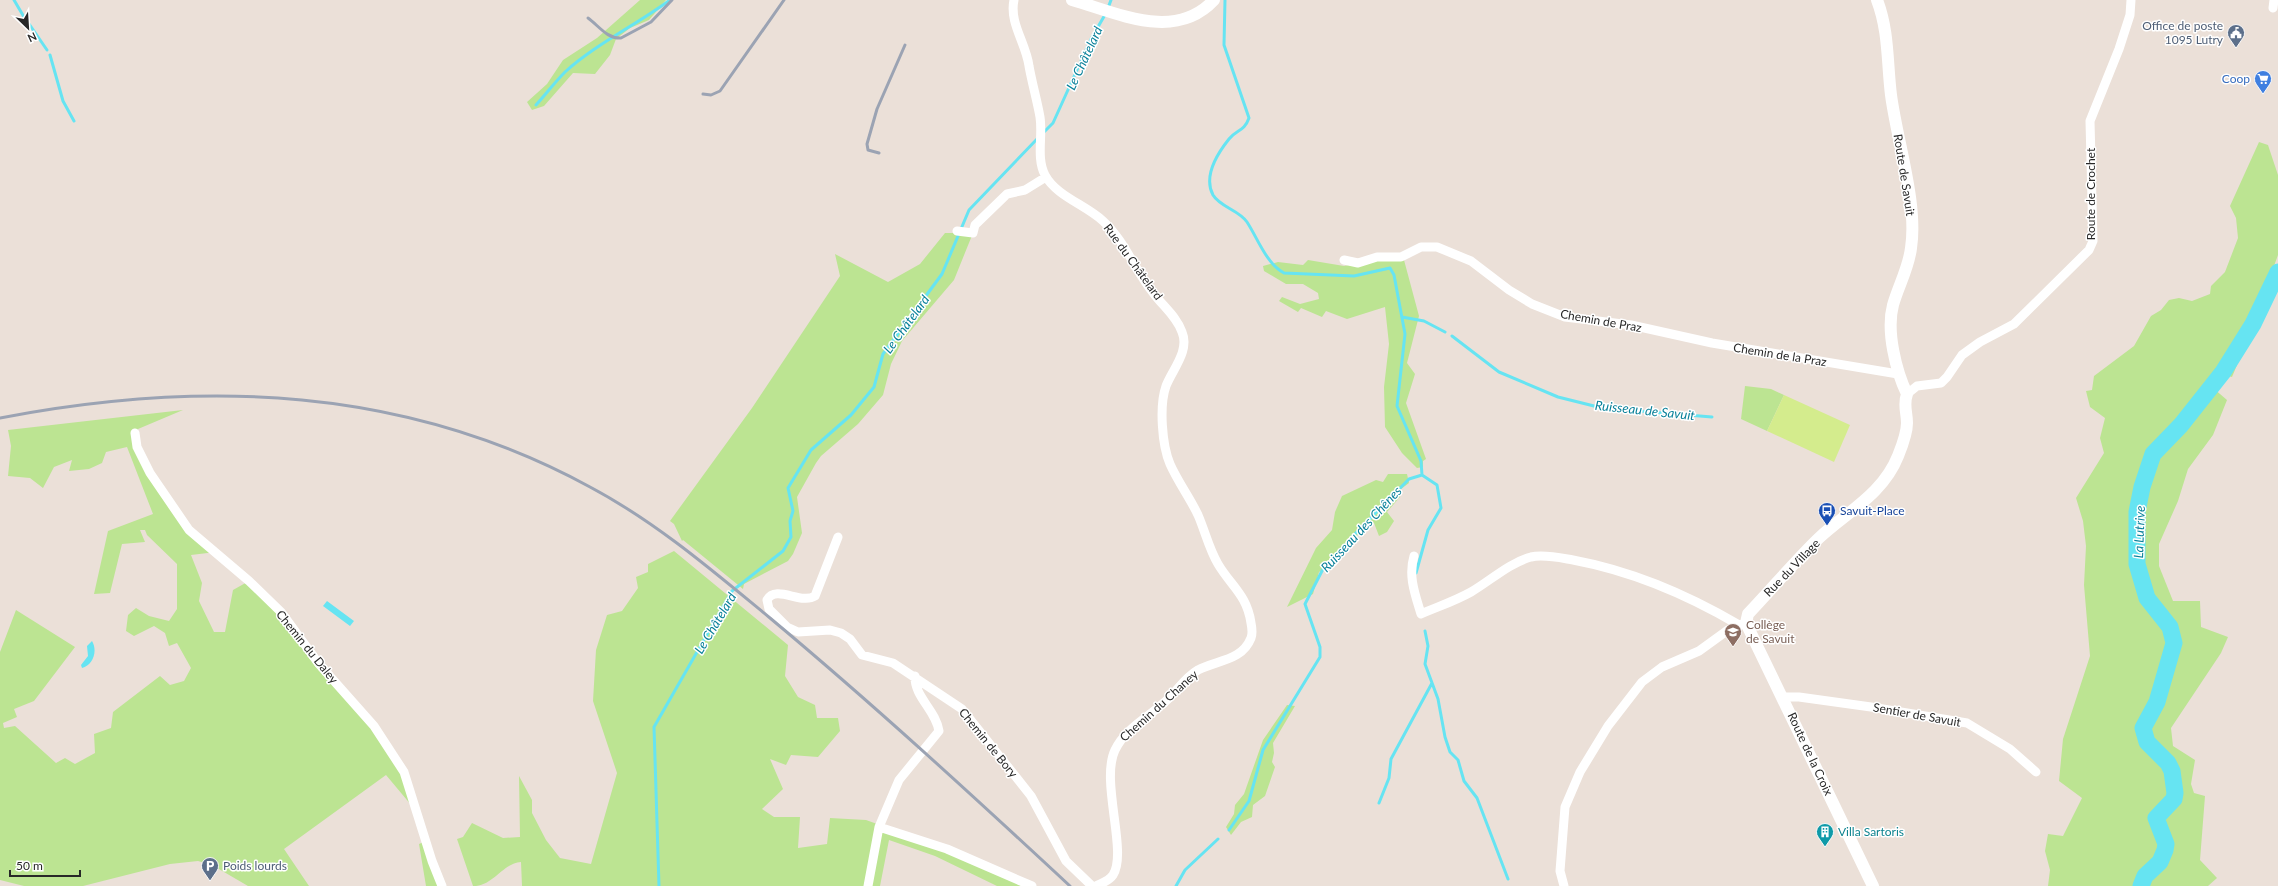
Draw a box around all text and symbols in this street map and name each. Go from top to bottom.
north arrow [8,8,48,48]
place label: Office de poste 1095 Lutry [2142,18,2224,47]
public building icon: Office de poste 1095 Lutry [2226,23,2246,48]
water label: Le Châtelard [1062,24,1106,92]
text: N [26,30,39,45]
supermarket icon: Coop [2253,69,2273,94]
place label: Coop [2222,71,2250,86]
street label: Route de Savuit [1891,133,1918,218]
street label: Route de Crochet [2083,147,2098,240]
street label: Rue du Châtelard [1101,221,1166,303]
water label: Le Châtelard [880,292,933,356]
street label: Chemin de Praz [1559,306,1644,335]
street label: Chemin de la Praz [1732,340,1828,369]
water label: Ruisseau de Savuit [1594,397,1696,423]
water label: Ruisseau des Chênes [1317,483,1405,575]
bus stop icon: Savuit-Place [1817,501,1837,526]
place label: Savuit-Place [1840,503,1905,518]
water label: La Lutrive [2130,505,2148,559]
street label: Rue du Village [1760,536,1823,600]
water label: Le Châtelard [691,590,739,656]
street label: Chemin du Daley [273,607,342,687]
place label: Collège de Savuit [1746,617,1795,646]
school or university icon: Collège de Savuit [1723,622,1743,647]
street label: Chemin du Chaney [1117,666,1201,745]
street label: Sentier de Savuit [1872,699,1963,730]
street label: Chemin de Bory [956,705,1021,781]
street label: Route de la Croix [1785,710,1836,798]
building icon: Villa Sartoris [1815,822,1835,847]
place label: Villa Sartoris [1838,824,1904,839]
scale bar [10,852,80,878]
parking icon: Poids lourds [200,856,220,881]
text: 50 m [16,858,43,873]
place label: Poids lourds [223,858,287,873]

